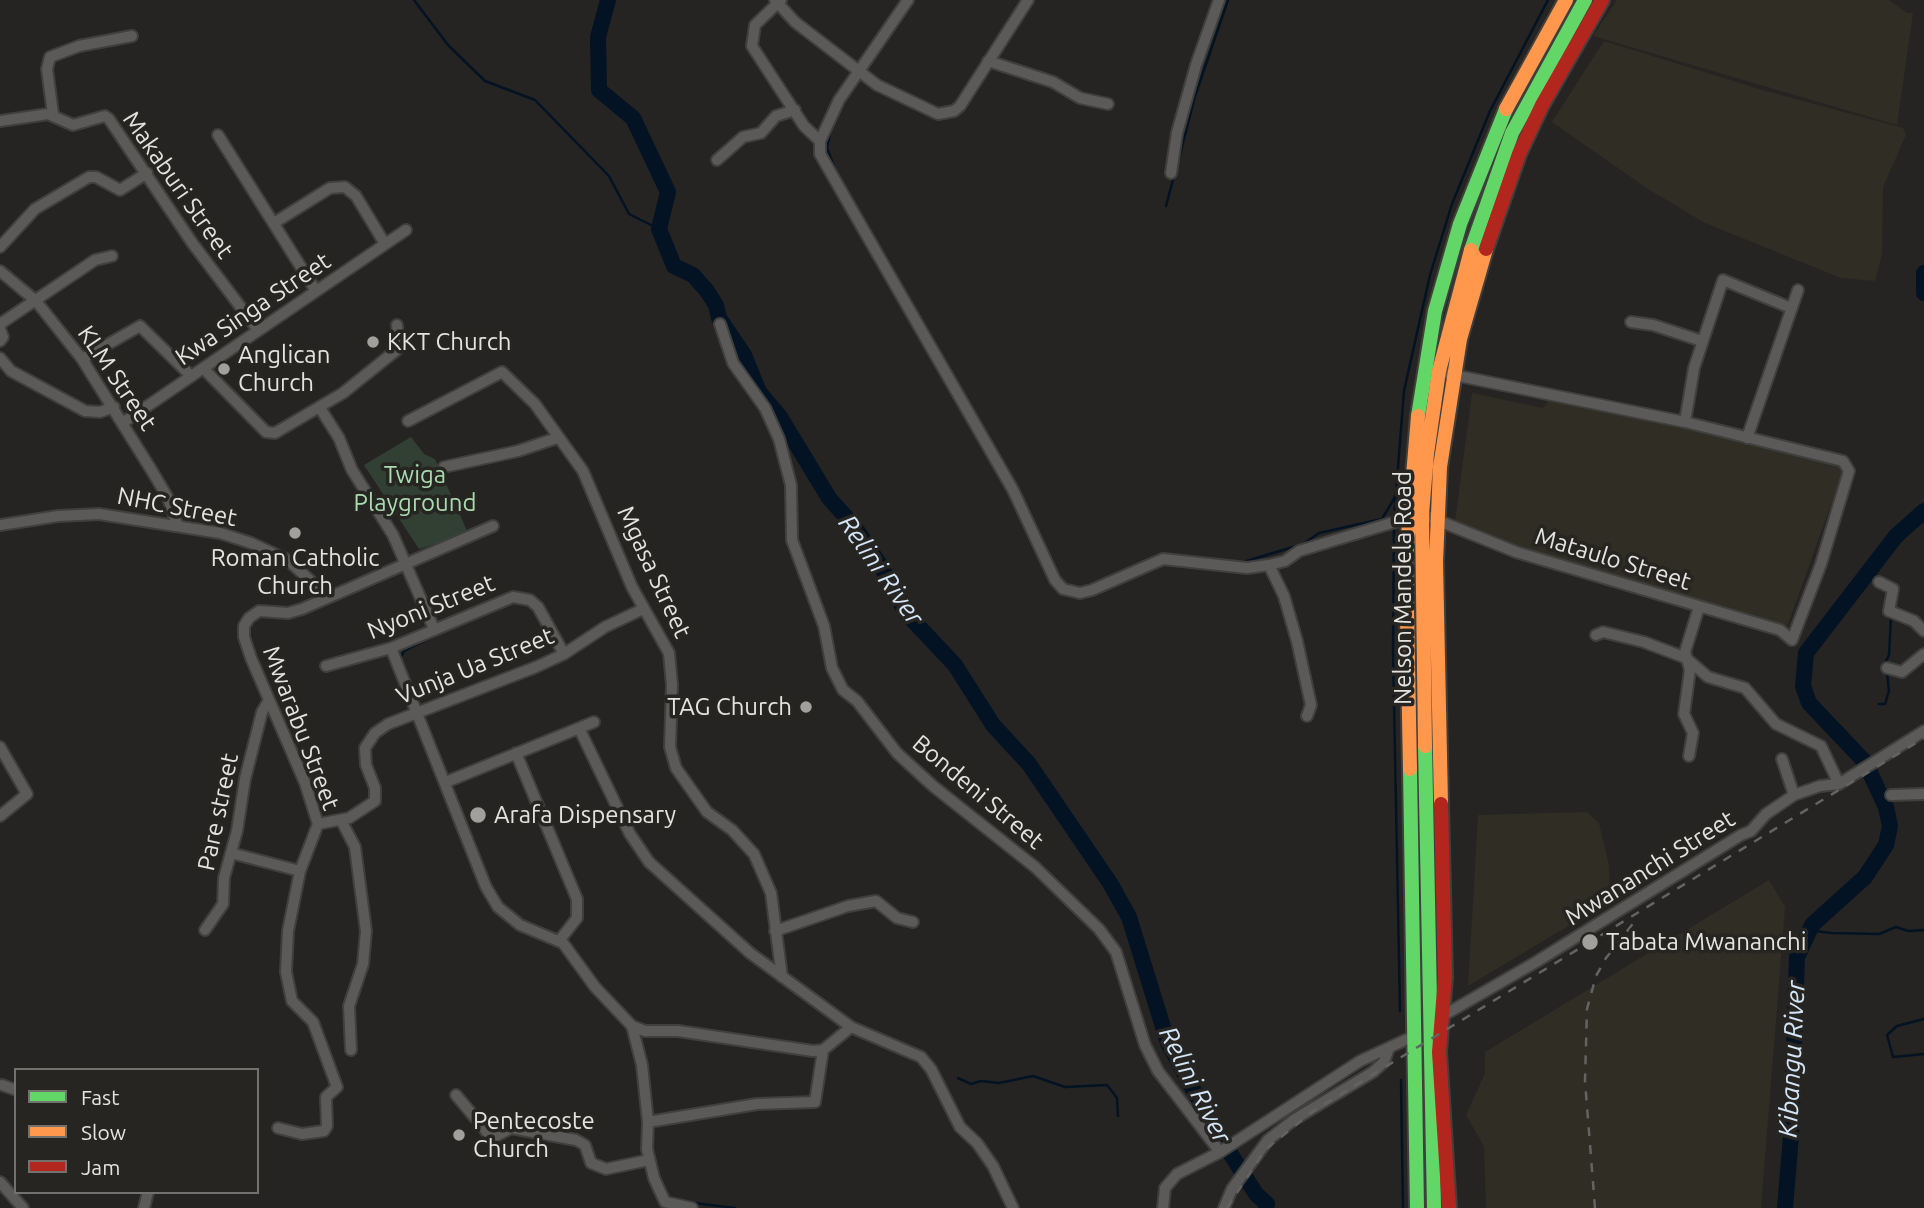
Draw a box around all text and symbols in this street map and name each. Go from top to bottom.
street label: Makaburi Street [117,106,239,264]
street label: Kwa Singa Street [170,246,336,372]
street label: KLM Street [71,320,163,436]
place label: KKT Church [387,328,512,356]
marker: KKT Church [365,334,381,350]
place label: Anglican Church [238,341,330,397]
marker: Anglican Church [216,361,232,377]
park label: Twiga Playground [354,461,476,517]
street label: Nelson Mandela Road [1389,471,1417,705]
street label: NHC Street [115,481,239,533]
street label: Mgasa Street [611,501,697,643]
water label: Relini River [832,509,930,631]
street label: Mataulo Street [1532,522,1694,596]
marker: Roman Catholic Church [287,525,303,541]
place label: Roman Catholic Church [211,544,379,600]
street label: Nyoni Street [363,568,499,646]
street label: Vunja Ua Street [392,621,558,711]
street label: Mwarabu Street [256,642,346,814]
place label: TAG Church [667,693,792,721]
marker: TAG Church [798,699,814,715]
street label: Bondeni Street [907,729,1049,855]
street label: Pare street [192,751,244,873]
place label: Arafa Dispensary [494,801,676,829]
street label: Mwananchi Street [1560,804,1740,932]
marker: Arafa Dispensary [468,805,488,825]
place label: Tabata Mwananchi [1606,928,1807,956]
marker: Tabata Mwananchi [1580,932,1600,952]
water label: Kibangu River [1772,980,1812,1138]
water label: Relini River [1152,1021,1238,1149]
legend [14,1068,259,1194]
text: Fast [81,1085,119,1109]
place label: Pentecoste Church [473,1107,595,1163]
text: Slow [81,1120,126,1144]
marker: Pentecoste Church [451,1127,467,1143]
text: Jam [81,1155,120,1179]

